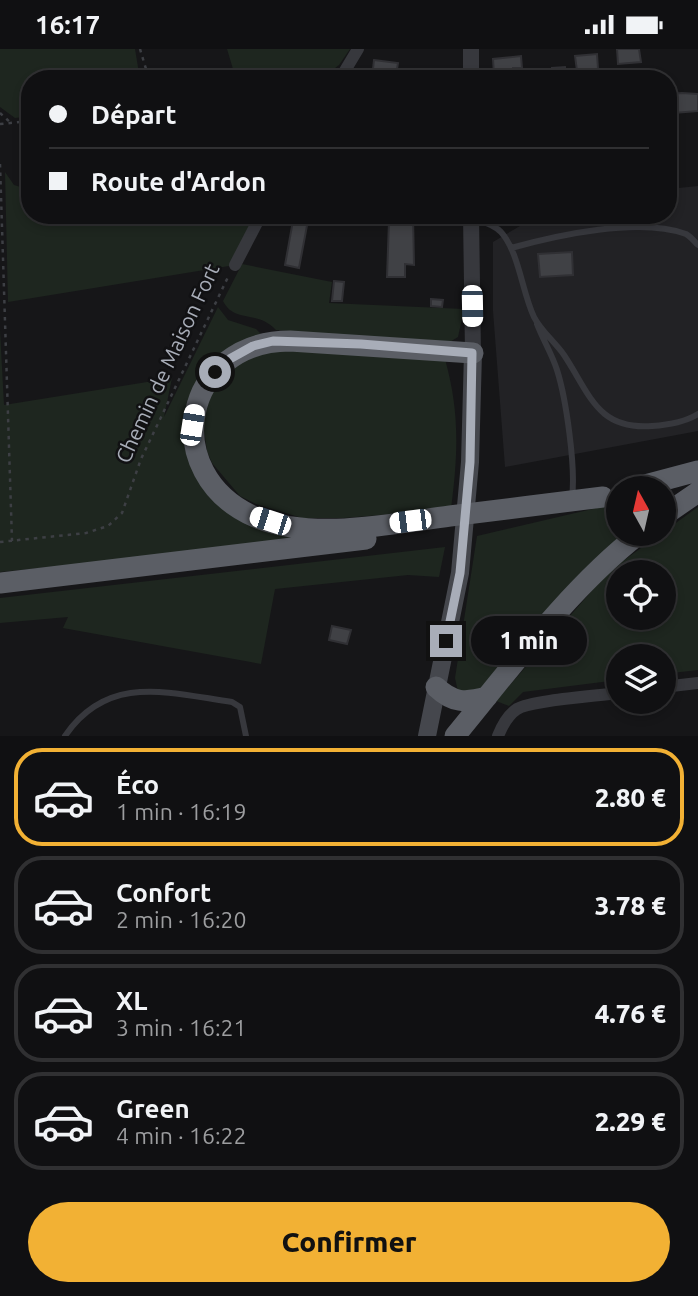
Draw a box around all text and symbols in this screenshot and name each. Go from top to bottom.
text: 16:17 [35,10,100,39]
text: Départ [91,100,177,129]
text: Route d'Ardon [91,167,266,196]
street label: Chemin de Maison Fort [110,260,224,466]
car [462,285,483,327]
route start [199,356,231,388]
car [179,403,206,447]
north arrow [606,476,676,546]
map controls [606,476,676,714]
car [247,505,294,537]
car [388,508,433,534]
button: locate [606,560,676,630]
callout: 1 min [471,617,586,665]
route end [430,625,462,657]
text: 1 min [500,628,558,653]
button: layers [606,644,676,714]
icon: car [32,766,95,829]
text: Éco [116,770,159,799]
text: 2.80 € [595,783,666,812]
text: 1 min · 16:19 [116,799,247,824]
icon: car [32,874,95,937]
text: Confort [116,878,211,907]
text: 3.78 € [595,891,666,920]
text: 2 min · 16:20 [116,907,247,932]
icon: car [32,982,95,1045]
text: XL [116,986,147,1015]
text: 4.76 € [595,999,666,1028]
text: 3 min · 16:21 [116,1015,247,1040]
icon: car [32,1090,95,1153]
text: Green [116,1094,190,1123]
text: 2.29 € [595,1107,666,1136]
text: 4 min · 16:22 [116,1123,247,1148]
button: Confirmer [28,1202,670,1282]

